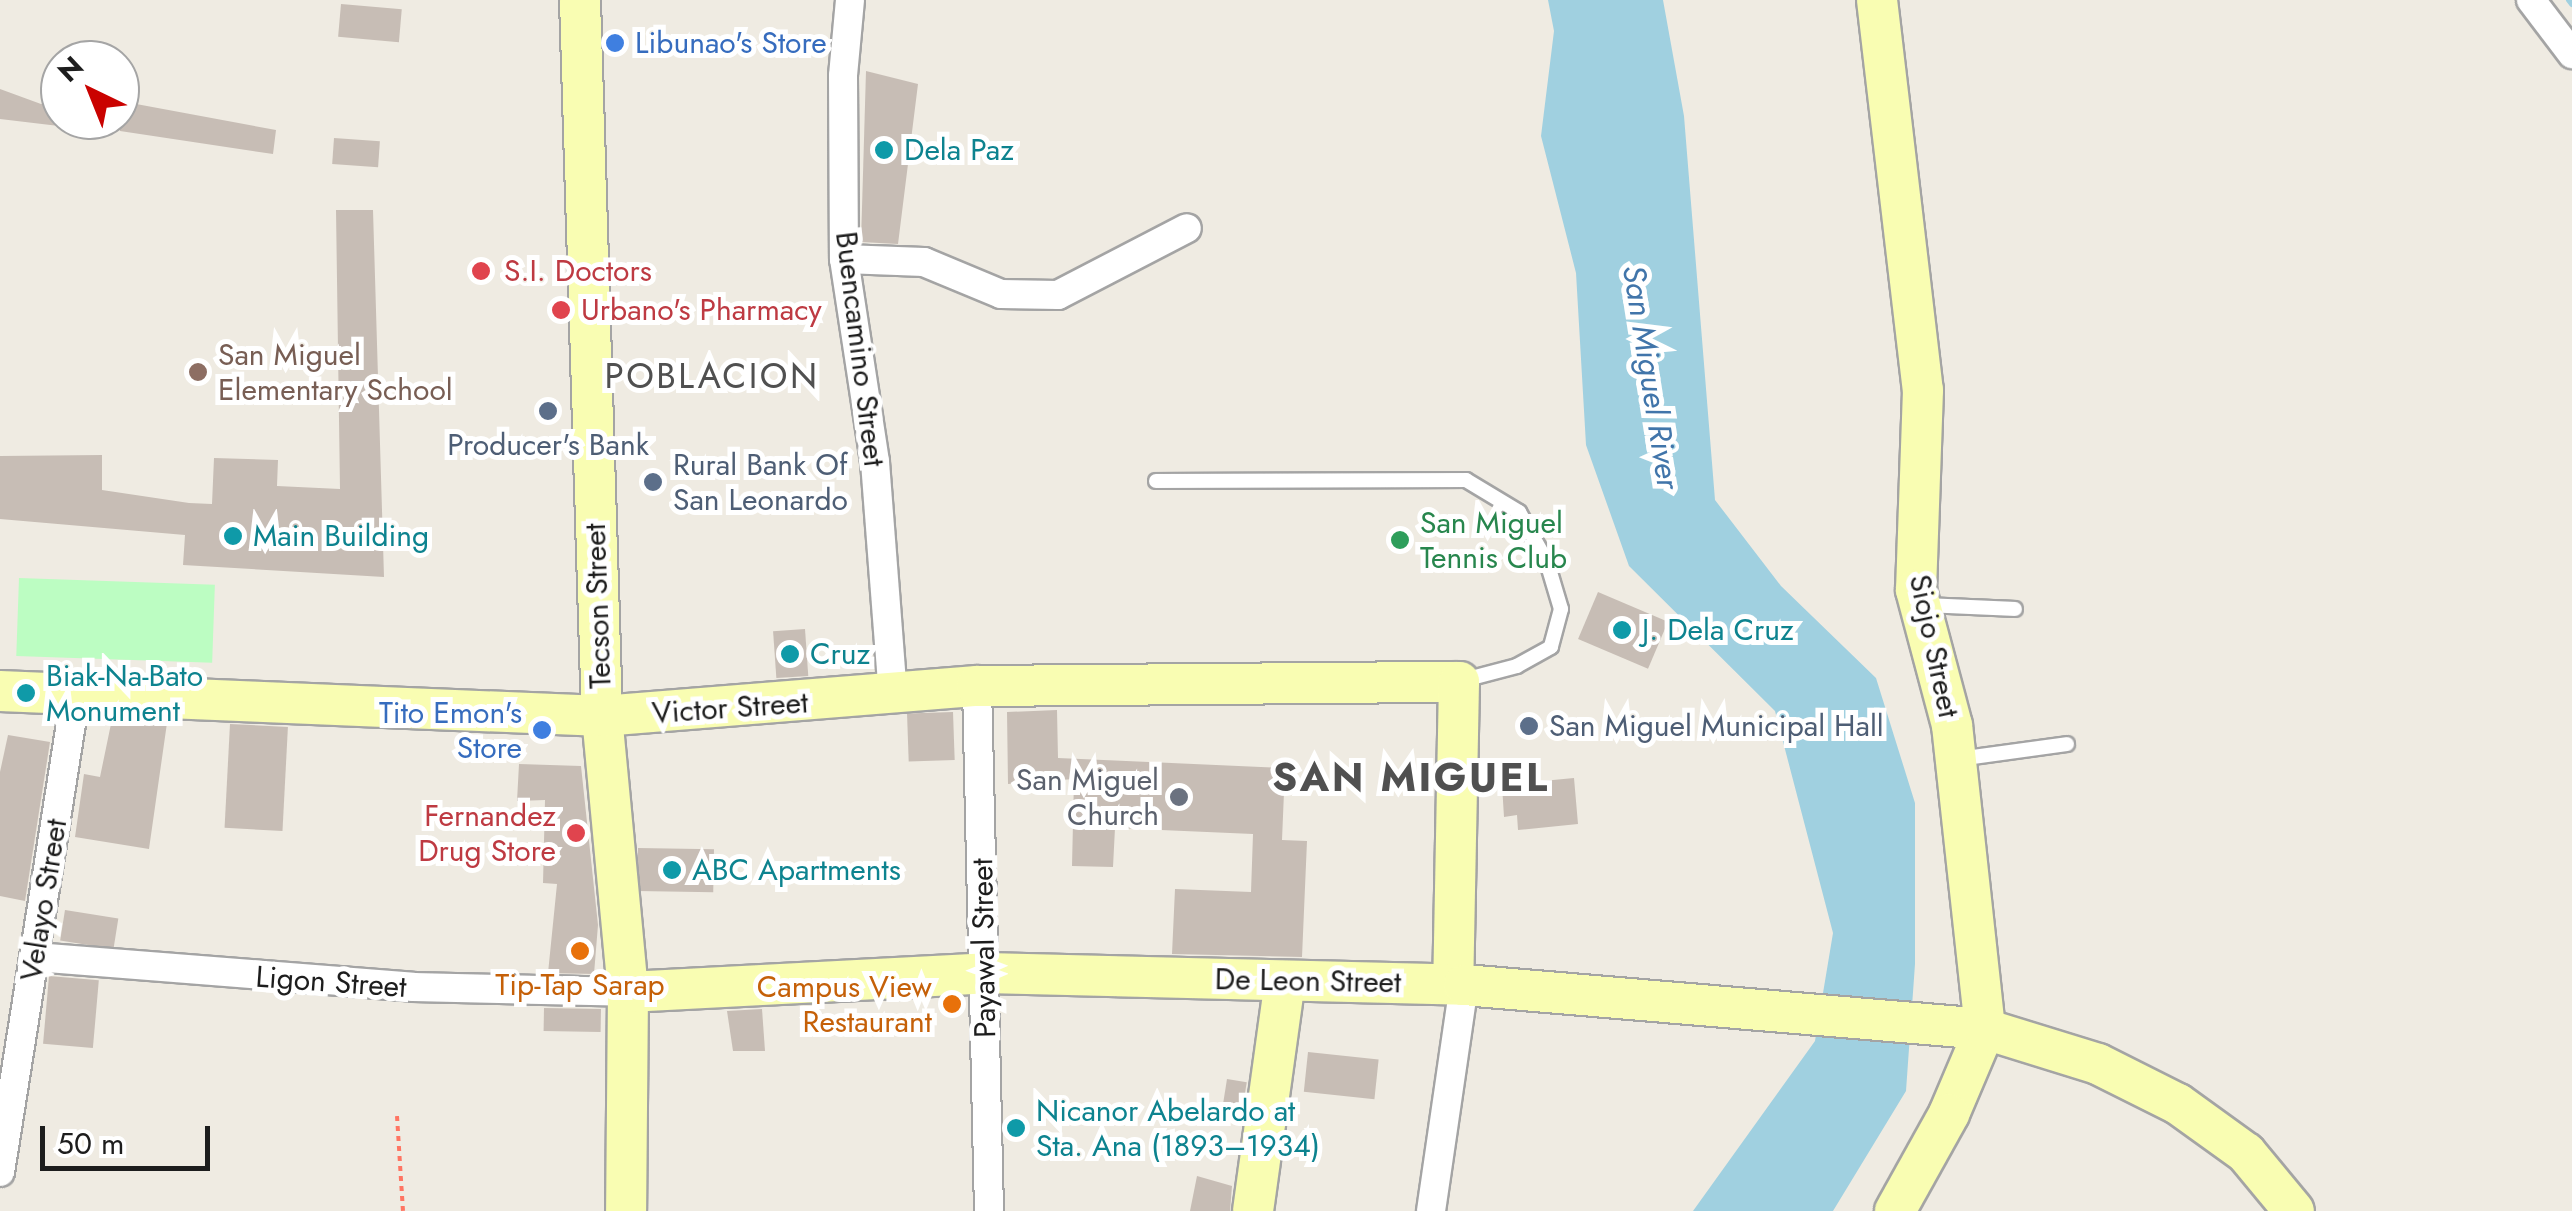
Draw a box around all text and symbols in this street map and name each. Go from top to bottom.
place label: Libunao's Store [635,25,827,61]
marker: Libunao's Store [604,32,626,54]
north arrow [40,40,140,140]
text: N [48,47,93,92]
place label: Dela Paz [904,132,1014,168]
marker: Dela Paz [873,139,895,161]
street label: Buencamino Street [828,230,892,468]
place label: S.I. Doctors [504,253,652,289]
marker: S.I. Doctors [468,258,494,284]
water label: San Miguel River [1614,262,1688,492]
place label: Urbano's Pharmacy [581,292,822,328]
marker: Urbano's Pharmacy [550,299,572,321]
place label: San Miguel Elementary School [218,337,453,408]
district label: POBLACION [604,355,820,397]
marker: San Miguel Elementary School [187,361,209,383]
marker: Producer's Bank [537,400,559,422]
place label: Producer's Bank [447,427,649,463]
place label: Rural Bank Of San Leonardo [673,447,848,518]
marker: Rural Bank Of San Leonardo [642,471,664,493]
place label: San Miguel Tennis Club [1420,505,1567,576]
place label: Main Building [253,518,429,554]
street label: Tecson Street [577,523,619,689]
marker: Main Building [222,525,244,547]
marker: San Miguel Tennis Club [1389,529,1411,551]
street label: Siojo Street [1901,571,1967,721]
place label: J. Dela Cruz [1642,612,1794,648]
marker: J. Dela Cruz [1611,619,1633,641]
place label: Cruz [810,636,870,672]
marker: Cruz [779,643,801,665]
place label: Biak-Na-Bato Monument [46,658,203,728]
marker: Biak-Na-Bato Monument [15,682,37,704]
street label: Victor Street [651,685,809,731]
place label: Tito Emon's Store [379,695,522,766]
place label: San Miguel Municipal Hall [1549,708,1884,744]
marker: San Miguel Municipal Hall [1518,715,1540,737]
marker: Tito Emon's Store [531,719,553,741]
district label: SAN MIGUEL [1272,753,1550,801]
place label: San Miguel Church [1016,762,1159,832]
marker: San Miguel Church [1168,786,1190,808]
place label: Fernandez Drug Store [418,798,556,868]
street label: Velayo Street [13,816,75,984]
marker: Fernandez Drug Store [565,822,587,844]
place label: ABC Apartments [692,852,901,888]
street label: Payawal Street [964,858,1004,1038]
marker: ABC Apartments [661,859,683,881]
marker: Tip-Tap Sarap [569,940,591,962]
street label: Ligon Street [254,959,408,1005]
street label: De Leon Street [1214,961,1402,1001]
place label: Tip-Tap Sarap [495,967,665,1003]
place label: Campus View Restaurant [757,969,932,1040]
marker: Campus View Restaurant [941,993,963,1015]
place label: Nicanor Abelardo at Sta. Ana (1893–1934) [1036,1093,1320,1164]
scale bar [45,1106,215,1168]
marker: Nicanor Abelardo at Sta. Ana (1893–1934) [1005,1117,1027,1139]
text: 50 m [57,1122,124,1165]

